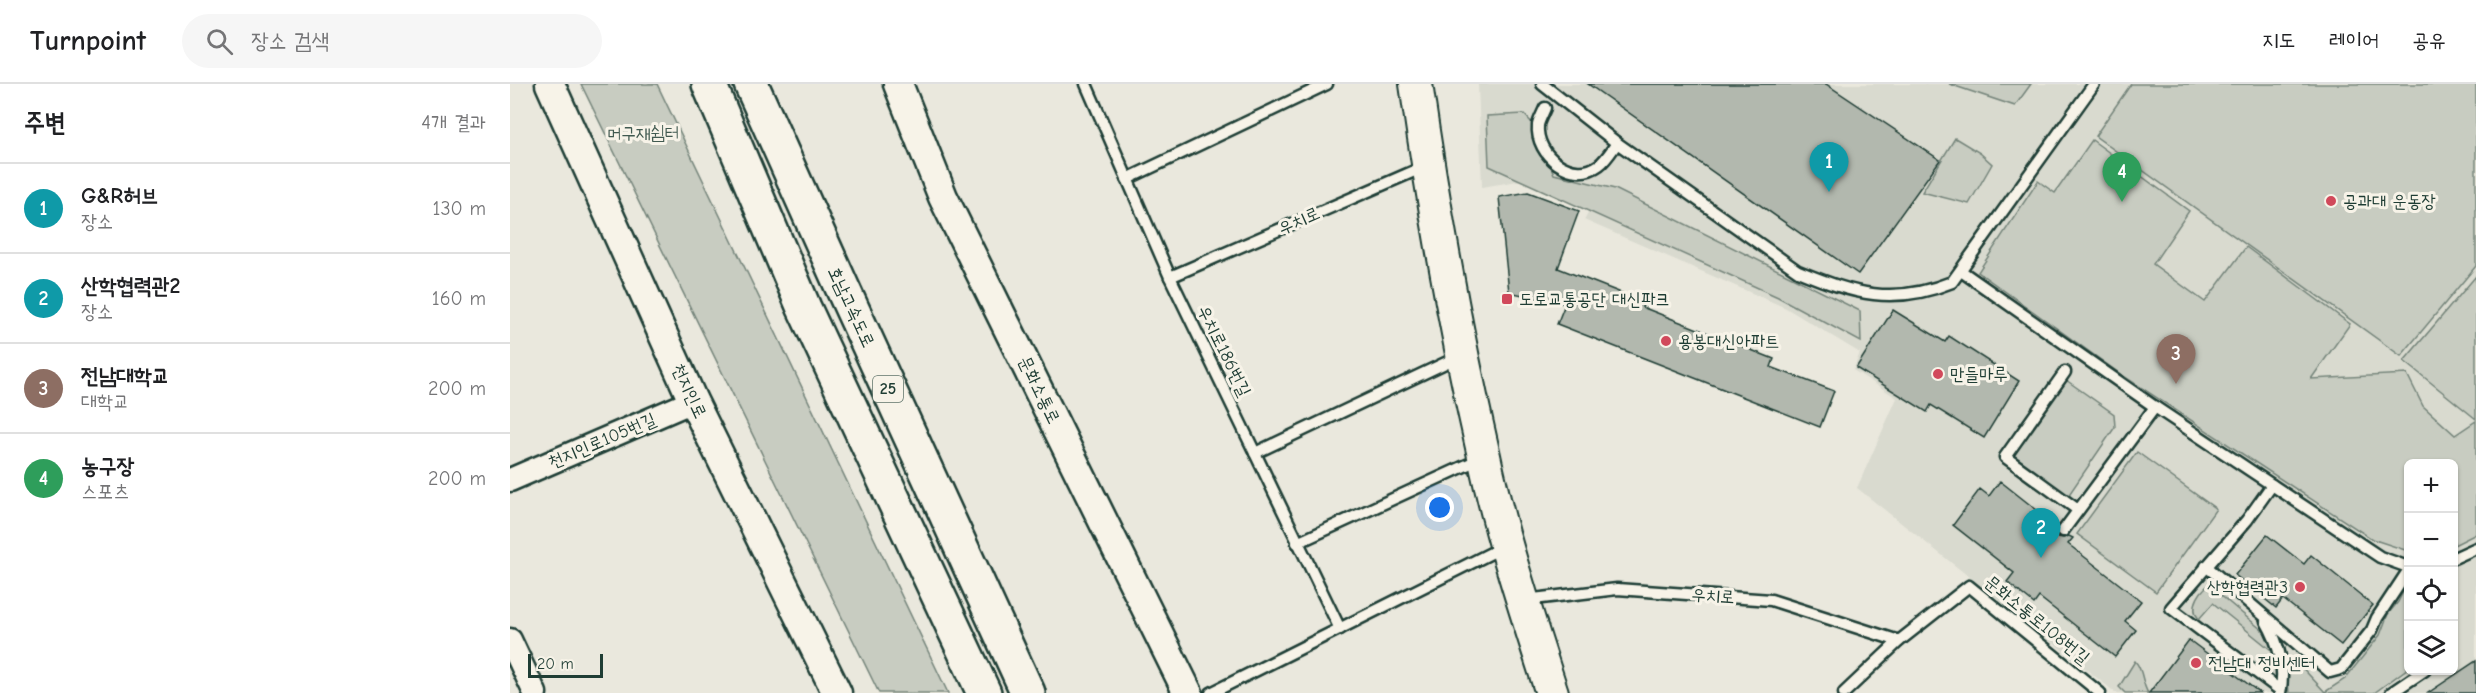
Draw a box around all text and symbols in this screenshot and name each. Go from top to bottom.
search box [182,14,602,68]
text: Turnpoint [30,25,146,57]
icon: search [203,25,236,58]
text: 장소 검색 [251,28,329,54]
text: 지도 [2262,28,2296,52]
text: 레이어 [2329,28,2379,52]
text: 공유 [2412,28,2446,52]
text: 주변 [24,108,66,138]
text: 4개 결과 [421,111,486,134]
park label: 머구재쉼터 [607,123,679,144]
pin: 1 [1810,142,1848,192]
pin: 4 [2102,152,2142,202]
text: G&R허브 [81,183,159,209]
place label: 공과대 운동장 [2343,191,2436,212]
marker: 공과대 운동장 [2324,194,2338,208]
text: 1 [40,197,47,220]
text: 130 m [433,197,486,220]
street label: 우치로 [1275,203,1323,239]
text: 장소 [81,210,113,233]
street label: 호남고속도로 [823,263,879,351]
text: 산학협력관2 [81,273,180,299]
text: 2 [39,287,48,310]
text: 160 m [432,287,486,310]
place label: 도로교통공단 대신파크 [1519,289,1670,310]
marker: 도로교통공단 대신파크 [1500,292,1514,306]
text: 장소 [81,300,113,323]
street label: 우치로186번길 [1193,302,1255,400]
place label: 용봉대신아파트 [1678,331,1779,352]
marker: 용봉대신아파트 [1659,334,1673,348]
pin: 3 [2156,334,2196,384]
street label: 문화소통로 [1014,353,1064,427]
street label: 천지인로 [667,360,711,422]
text: 전남대학교 [81,363,170,389]
place label: 만들마루 [1950,364,2008,385]
marker: 만들마루 [1931,367,1945,381]
road number: 25 [873,376,903,402]
text: 3 [39,377,48,400]
text: 200 m [428,377,486,400]
text: 대학교 [81,390,129,413]
street label: 천지인로105번길 [545,409,659,473]
text: 농구장 [81,453,134,479]
map controls [2404,459,2458,675]
button: + [2404,459,2458,513]
text: 4 [39,467,48,490]
text: 200 m [428,467,486,490]
text: 스포츠 [81,480,129,503]
your location [1425,493,1454,522]
pin: 2 [2022,508,2060,558]
button: − [2404,513,2458,567]
button: locate [2404,567,2458,621]
street label: 문화소통로108번길 [1980,571,2094,669]
place label: 산학협력관3 [2206,577,2288,598]
marker: 산학협력관3 [2293,580,2307,594]
street label: 우치로 [1691,584,1735,608]
button: layers [2404,621,2458,675]
scale bar [528,651,603,678]
place label: 전남대 정비센터 [2208,653,2315,674]
text: 20 m [537,655,574,673]
marker: 전남대 정비센터 [2189,656,2203,670]

